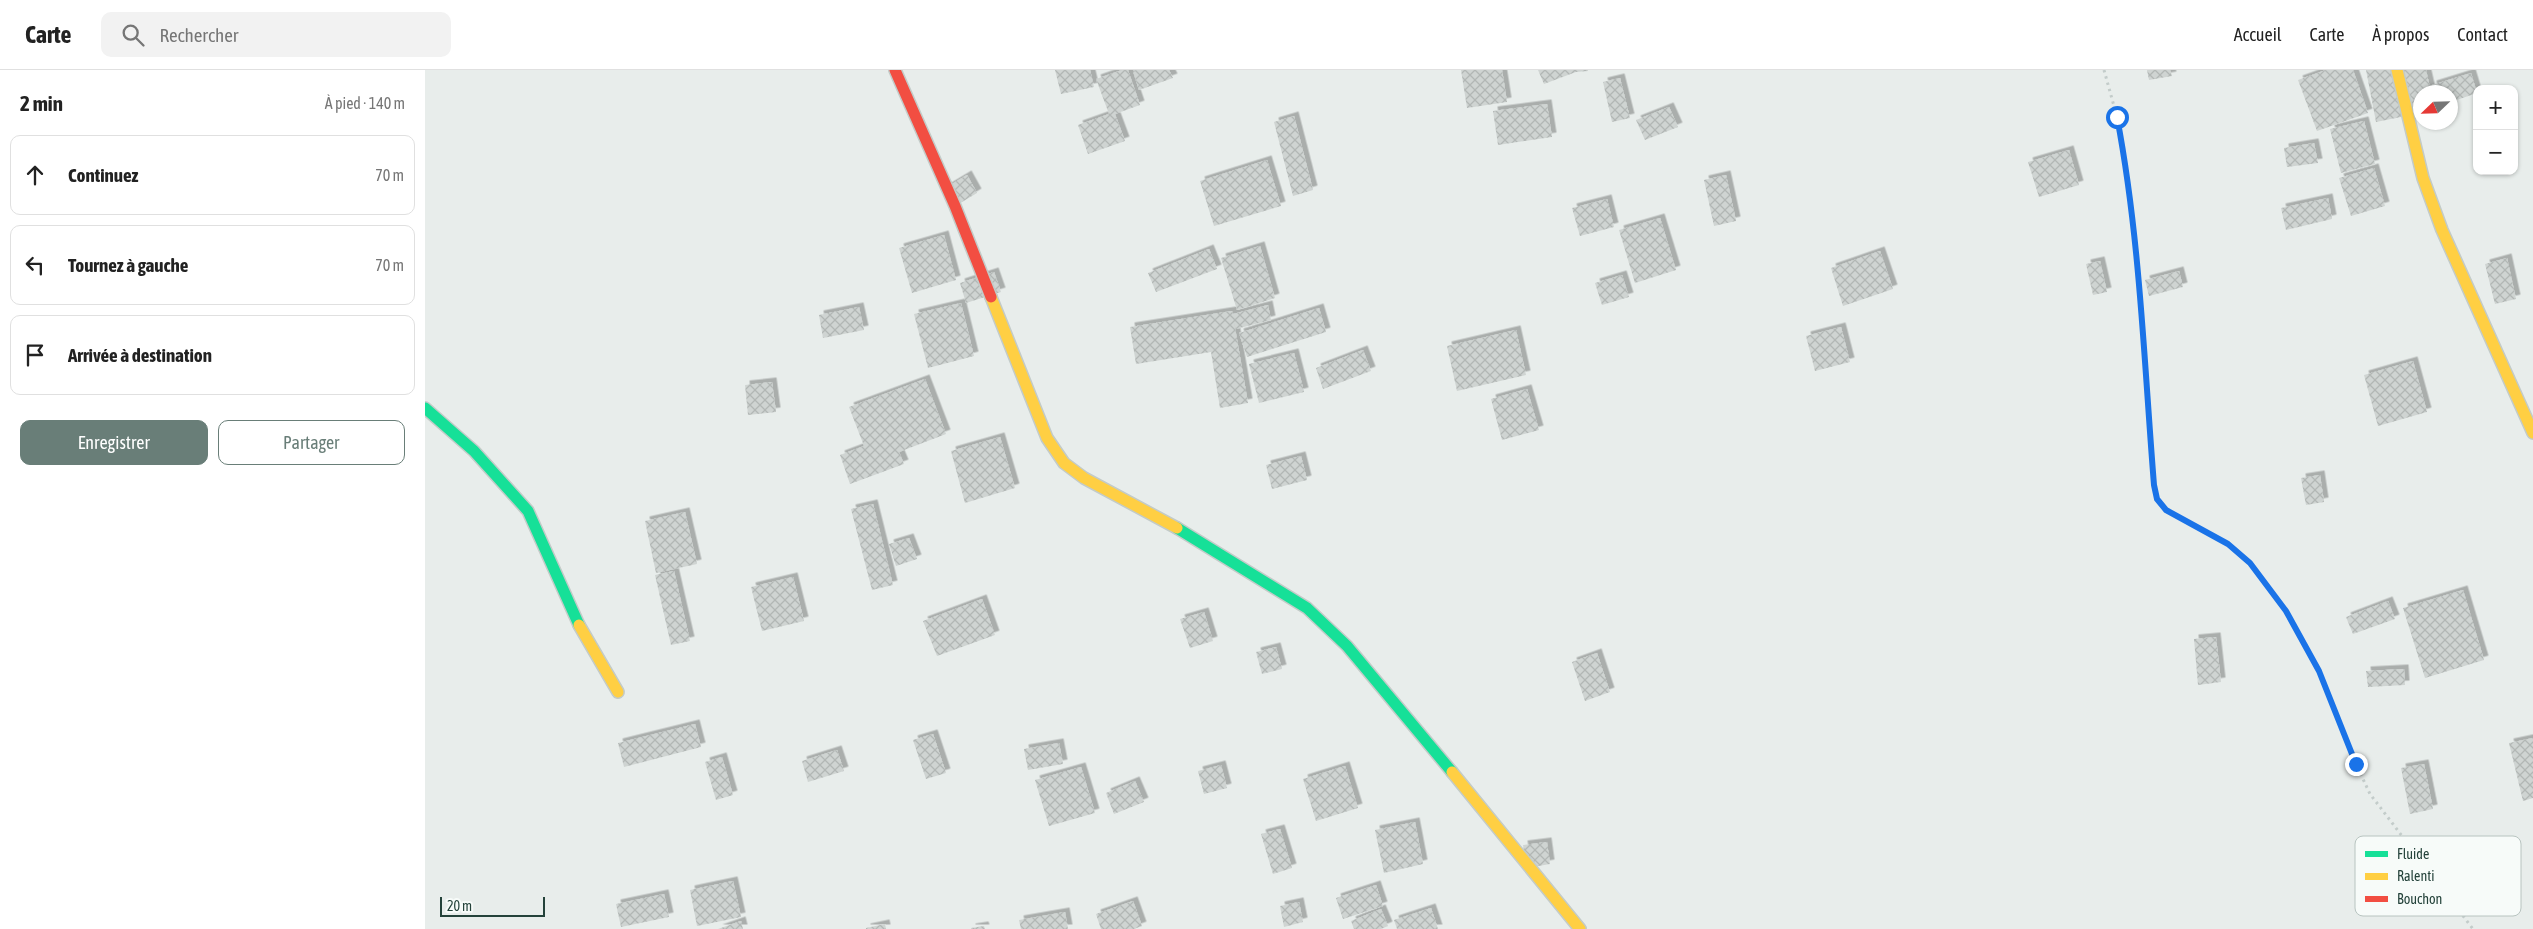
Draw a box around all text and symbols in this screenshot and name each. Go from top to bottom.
search box [101,12,451,57]
text: Carte [25,21,71,48]
icon: search [119,21,147,49]
text: Rechercher [159,24,238,46]
text: Accueil [2234,24,2282,45]
text: Carte [2310,24,2344,45]
text: À propos [2372,24,2429,45]
text: Contact [2457,24,2508,45]
north arrow [2413,85,2458,130]
map controls [2473,85,2518,175]
button: + [2473,85,2518,130]
text: 2 min [20,91,63,115]
text: À pied · 140 m [325,94,405,112]
route start [2106,106,2129,129]
button: − [2473,130,2518,175]
icon: ahead [21,161,49,189]
text: Continuez [68,164,138,186]
text: 70 m [375,166,404,184]
icon: left [21,251,49,279]
text: Tournez à gauche [68,254,188,276]
text: 70 m [375,256,404,274]
icon: arrive [21,341,49,369]
text: Arrivée à destination [68,344,212,366]
button: Enregistrer [20,420,208,465]
button: Partager [218,420,405,465]
route end [2345,753,2368,776]
legend [2355,836,2521,916]
text: Fluide [2397,846,2429,862]
text: Ralenti [2397,868,2434,884]
text: Bouchon [2397,891,2442,907]
scale bar [440,894,545,917]
text: 20 m [447,898,472,914]

